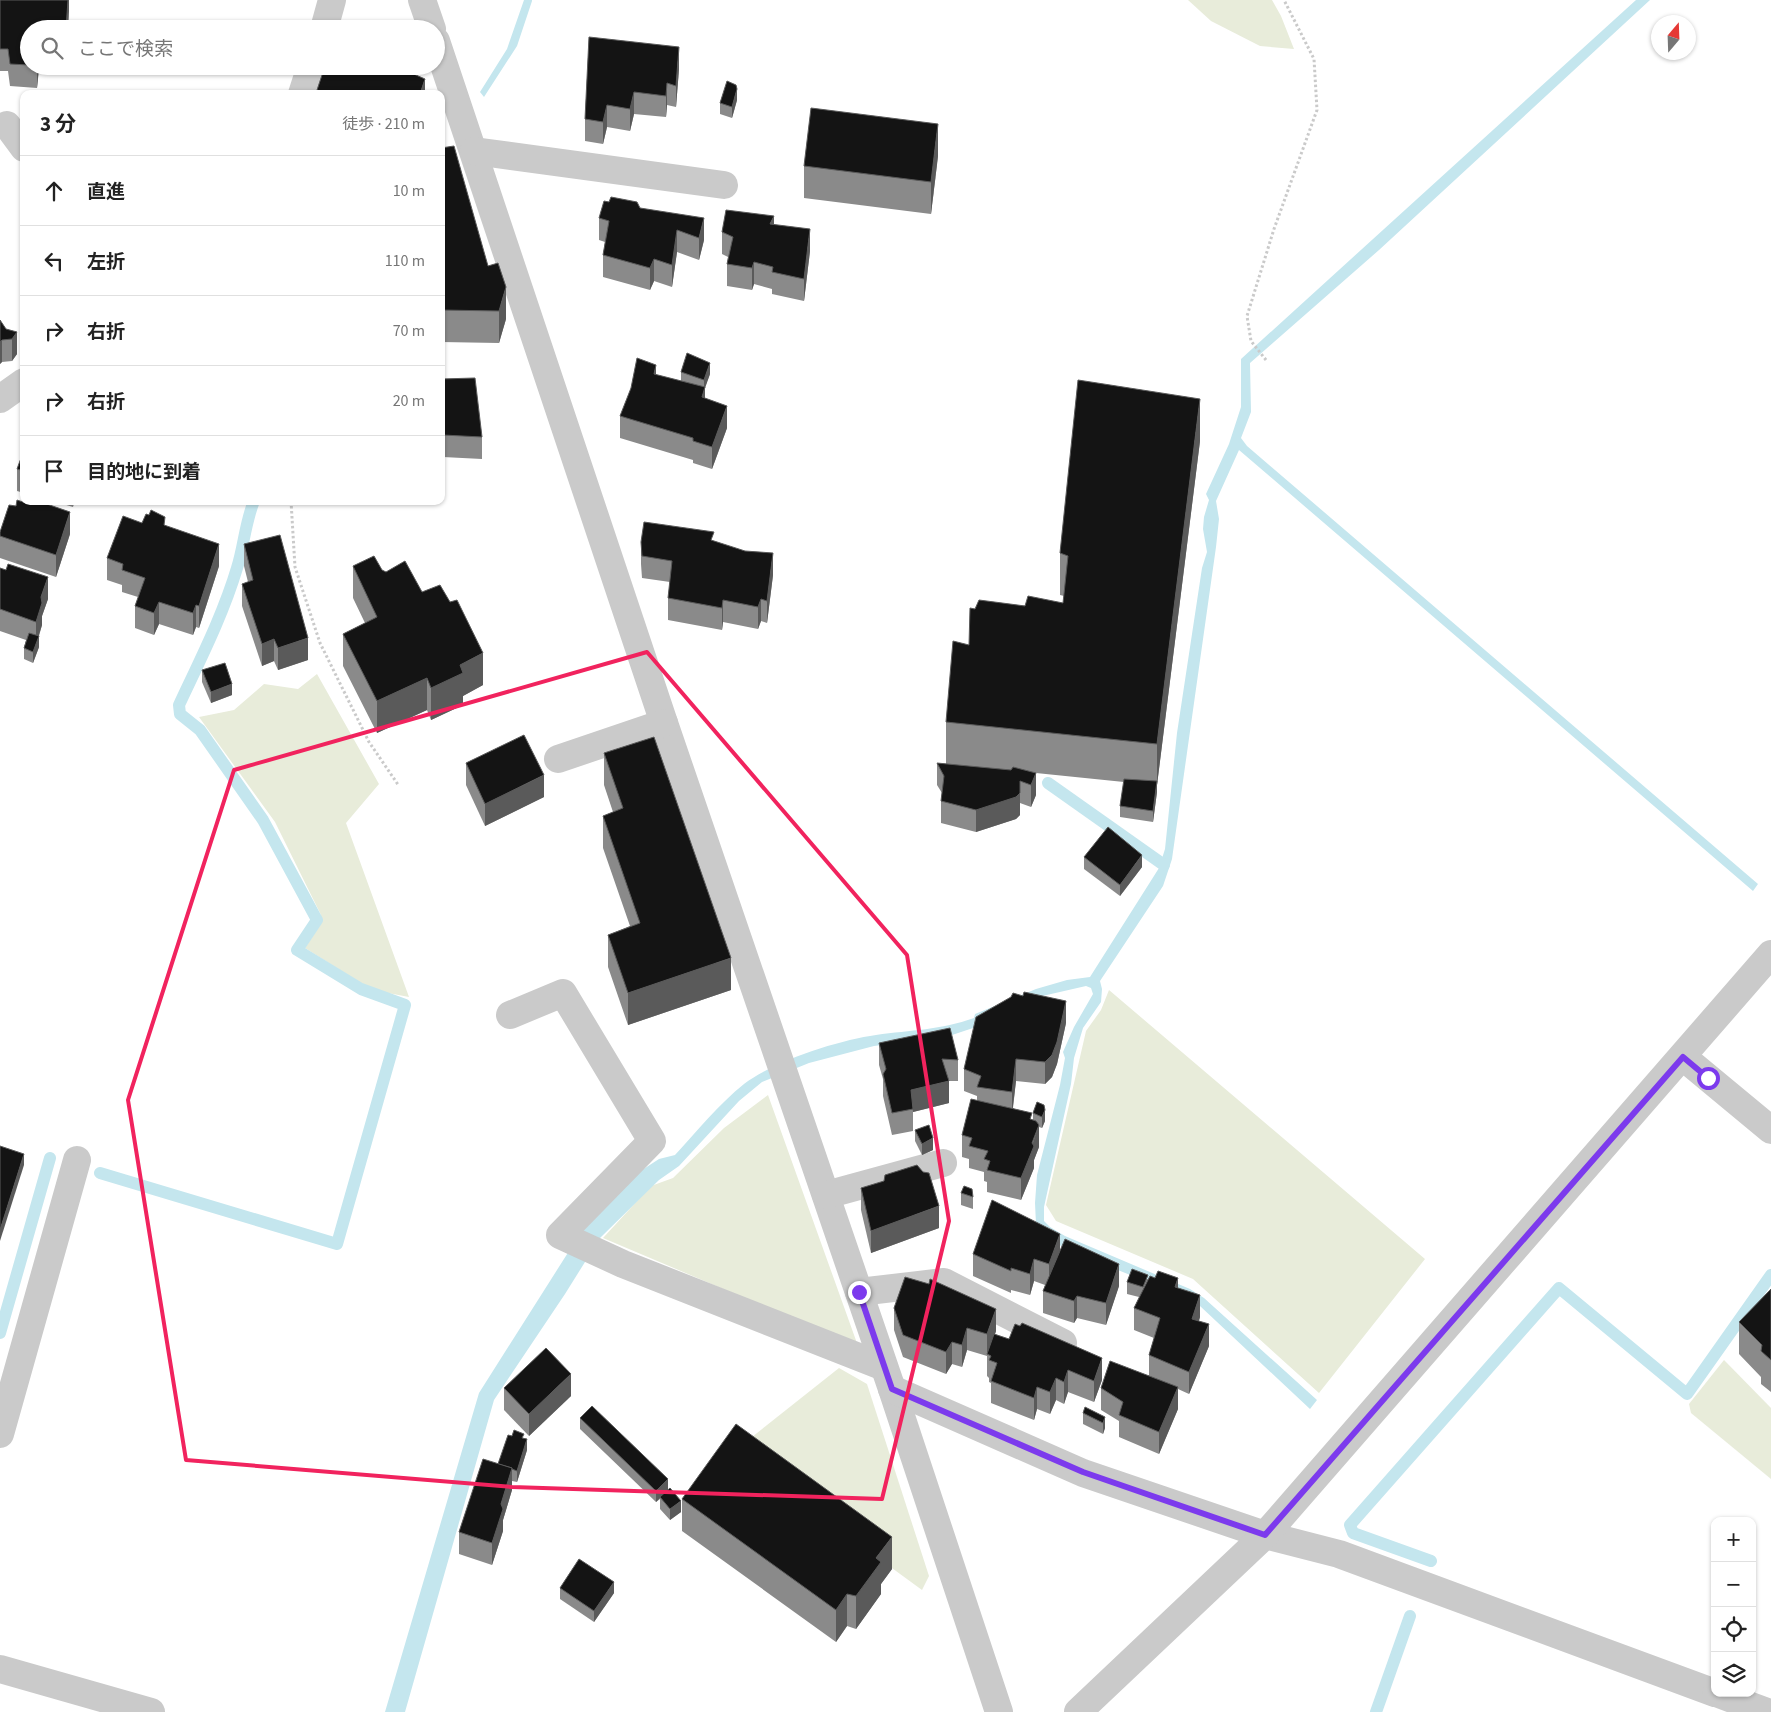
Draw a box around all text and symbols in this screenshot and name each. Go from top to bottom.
north arrow [1651,15,1696,60]
search box [20,20,445,75]
icon: search [38,34,66,62]
text: ここで検索 [78,36,173,63]
text: 3 分 [40,109,76,139]
text: 徒歩 · 210 m [342,113,425,135]
icon: ahead [40,177,68,205]
text: 直進 [87,179,125,206]
text: 10 m [393,180,425,202]
icon: left [40,247,68,275]
text: 左折 [87,249,125,276]
text: 110 m [385,250,425,272]
icon: right [40,317,68,345]
text: 右折 [87,319,125,346]
text: 70 m [393,320,425,342]
icon: right [40,387,68,415]
text: 右折 [87,389,125,416]
text: 20 m [393,390,425,412]
icon: arrive [40,457,68,485]
text: 目的地に到着 [87,459,201,486]
route start [1697,1067,1720,1090]
route end [848,1281,871,1304]
map controls [1711,1517,1756,1697]
button: + [1711,1517,1756,1562]
button: − [1711,1562,1756,1607]
button: locate [1711,1607,1756,1652]
button: layers [1711,1652,1756,1697]

